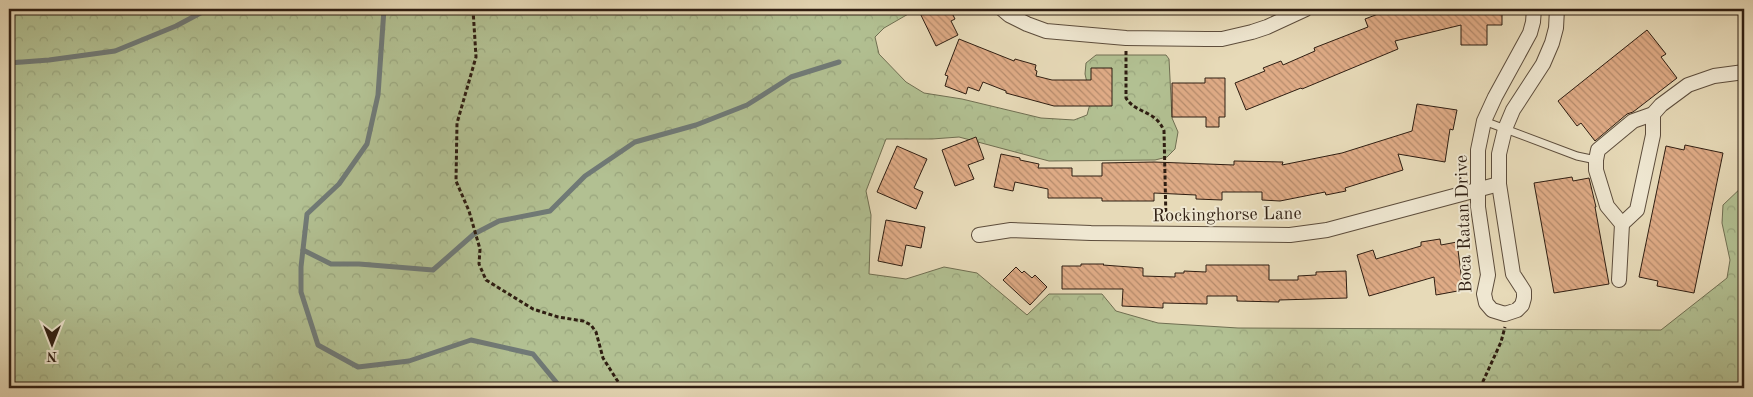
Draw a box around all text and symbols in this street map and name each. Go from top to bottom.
street label: Boca Ratan Drive [1453,155,1475,293]
street label: Rockinghorse Lane [1152,205,1302,225]
north arrow [28,320,78,370]
text: N [46,349,57,363]

